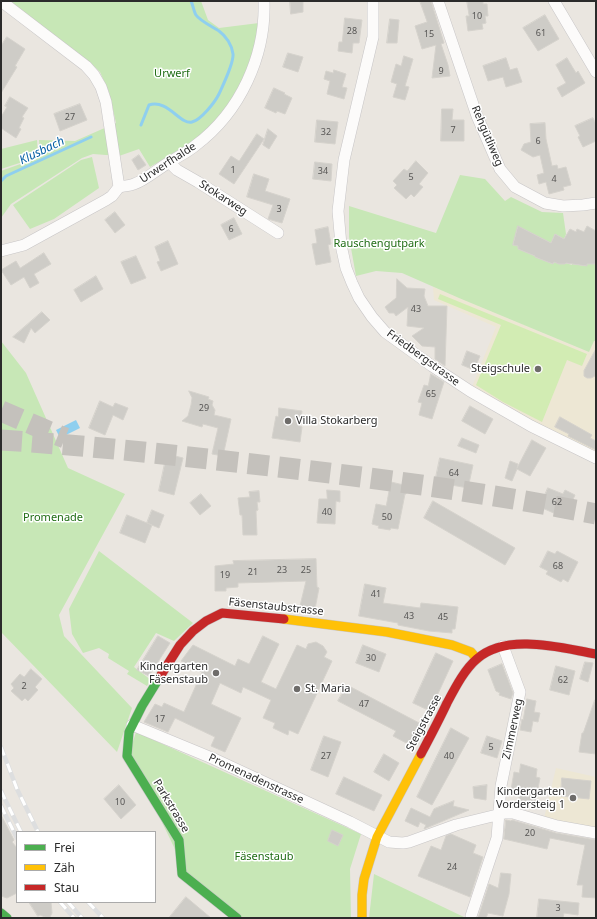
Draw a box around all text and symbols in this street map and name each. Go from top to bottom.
house number: 10 [472,11,482,21]
house number: 28 [347,26,357,36]
house number: 61 [536,28,546,38]
house number: 15 [424,29,434,39]
house number: 9 [438,66,444,76]
park label: Urwerf [154,67,190,81]
street label: Rehgütliweg [468,104,506,168]
house number: 27 [65,112,75,122]
house number: 7 [450,125,456,135]
house number: 32 [321,127,331,137]
water label: Klusbach [17,134,67,168]
house number: 6 [535,136,541,146]
street label: Urwerfhalde [137,140,199,186]
house number: 1 [230,165,236,175]
house number: 34 [318,166,328,176]
house number: 5 [408,172,414,182]
house number: 4 [551,174,557,184]
street label: Stokarweg [196,178,250,218]
house number: 3 [276,204,282,214]
house number: 6 [228,224,234,234]
park label: Rauschengutpark [333,237,425,251]
house number: 43 [411,304,421,314]
street label: Friedbergstrasse [384,327,462,389]
place label: Steigschule [471,362,530,376]
marker: Steigschule [533,364,543,374]
house number: 65 [426,389,436,399]
house number: 29 [199,403,209,413]
place label: Villa Stokarberg [296,414,378,428]
marker: Villa Stokarberg [283,416,293,426]
house number: 64 [449,468,459,478]
house number: 62 [552,497,562,507]
house number: 40 [322,507,332,517]
park label: Promenade [23,511,83,525]
house number: 50 [382,512,392,522]
house number: 68 [553,561,563,571]
house number: 23 [277,565,287,575]
house number: 25 [301,565,311,575]
house number: 21 [248,567,258,577]
house number: 19 [220,570,230,580]
house number: 41 [371,589,381,599]
street label: Fäsenstaubstrasse [228,595,324,619]
house number: 43 [404,611,414,621]
house number: 45 [438,612,448,622]
house number: 30 [366,653,376,663]
place label: Kindergarten Fäsenstaub [140,660,208,686]
marker: Kindergarten Fäsenstaub [211,668,221,678]
house number: 62 [558,675,568,685]
house number: 2 [21,681,27,691]
place label: St. Maria [305,682,351,696]
marker: St. Maria [292,684,302,694]
street label: Steigstrasse [404,692,444,754]
street label: Zimmerweg [500,697,526,761]
house number: 47 [359,699,369,709]
house number: 17 [155,714,165,724]
house number: 5 [488,742,494,752]
street label: Promenadenstrasse [206,751,306,807]
house number: 27 [321,751,331,761]
house number: 40 [444,751,454,761]
street label: Parkstrasse [150,777,192,835]
place label: Kindergarten Vordersteig 1 [496,785,565,811]
marker: Kindergarten Vordersteig 1 [568,793,578,803]
house number: 10 [115,797,125,807]
house number: 20 [525,828,535,838]
legend [16,831,156,903]
text: Frei [54,839,75,856]
park label: Fäsenstaub [234,850,294,864]
text: Zäh [54,859,75,876]
house number: 24 [447,862,457,872]
text: Stau [54,879,79,896]
house number: 3 [555,903,561,913]

